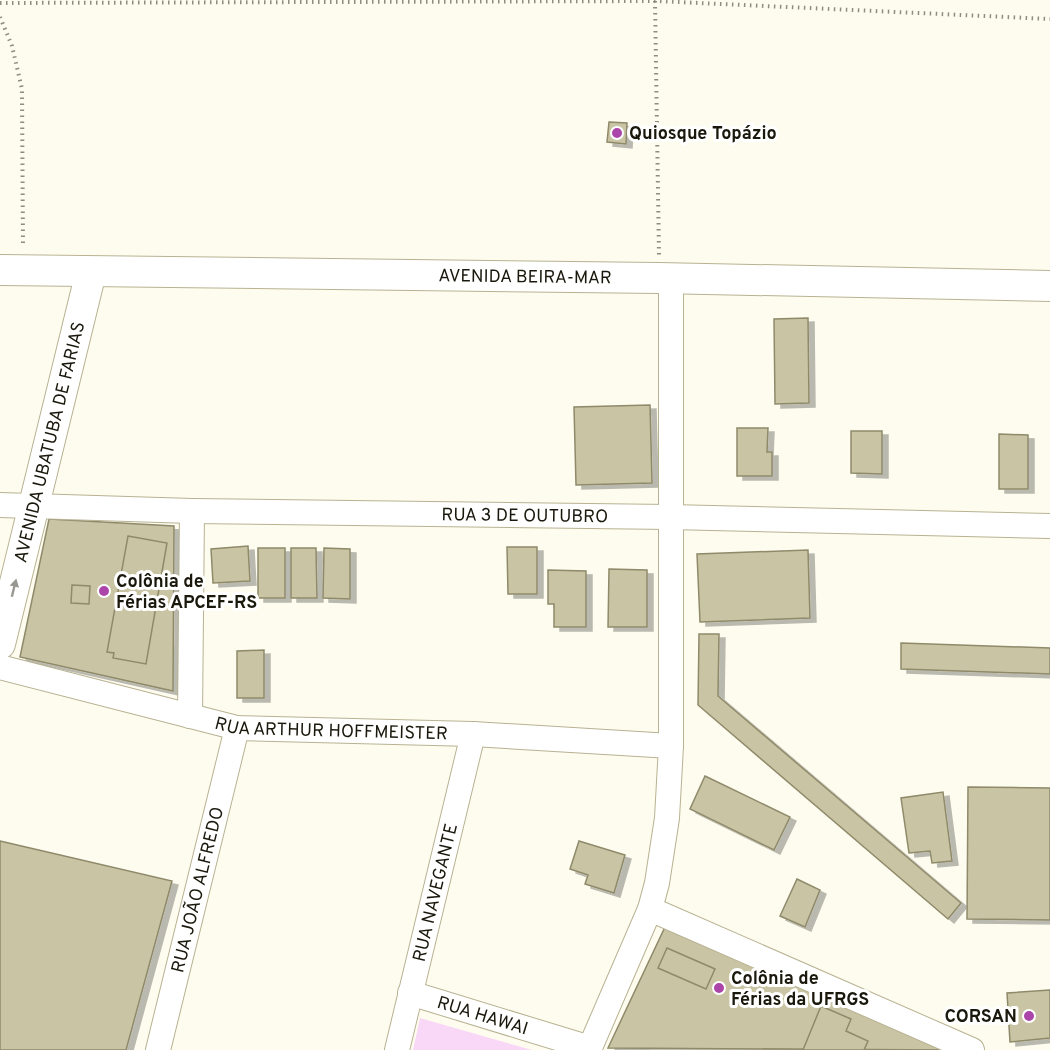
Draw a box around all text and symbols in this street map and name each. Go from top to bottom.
place label: Quiosque Topázio [629,123,777,146]
marker: Quiosque Topázio [610,126,624,140]
street label: AVENIDA BEIRA-MAR [438,265,612,290]
street label: AVENIDA UBATUBA DE FARIAS [10,319,91,565]
street label: RUA 3 DE OUTUBRO [441,504,608,529]
place label: Colônia de Férias APCEF-RS [116,571,257,615]
one-way arrow [9,578,19,597]
marker: Colônia de Férias APCEF-RS [97,584,111,598]
street label: RUA ARTHUR HOFFMEISTER [212,713,448,746]
street label: RUA JOÃO ALFREDO [167,805,230,975]
street label: RUA NAVEGANTE [409,821,464,964]
place label: Colônia de Férias da UFRGS [731,968,869,1012]
marker: Colônia de Férias da UFRGS [712,981,726,995]
street label: RUA HAWAI [434,992,531,1041]
place label: CORSAN [945,1006,1017,1029]
marker: CORSAN [1022,1009,1036,1023]

